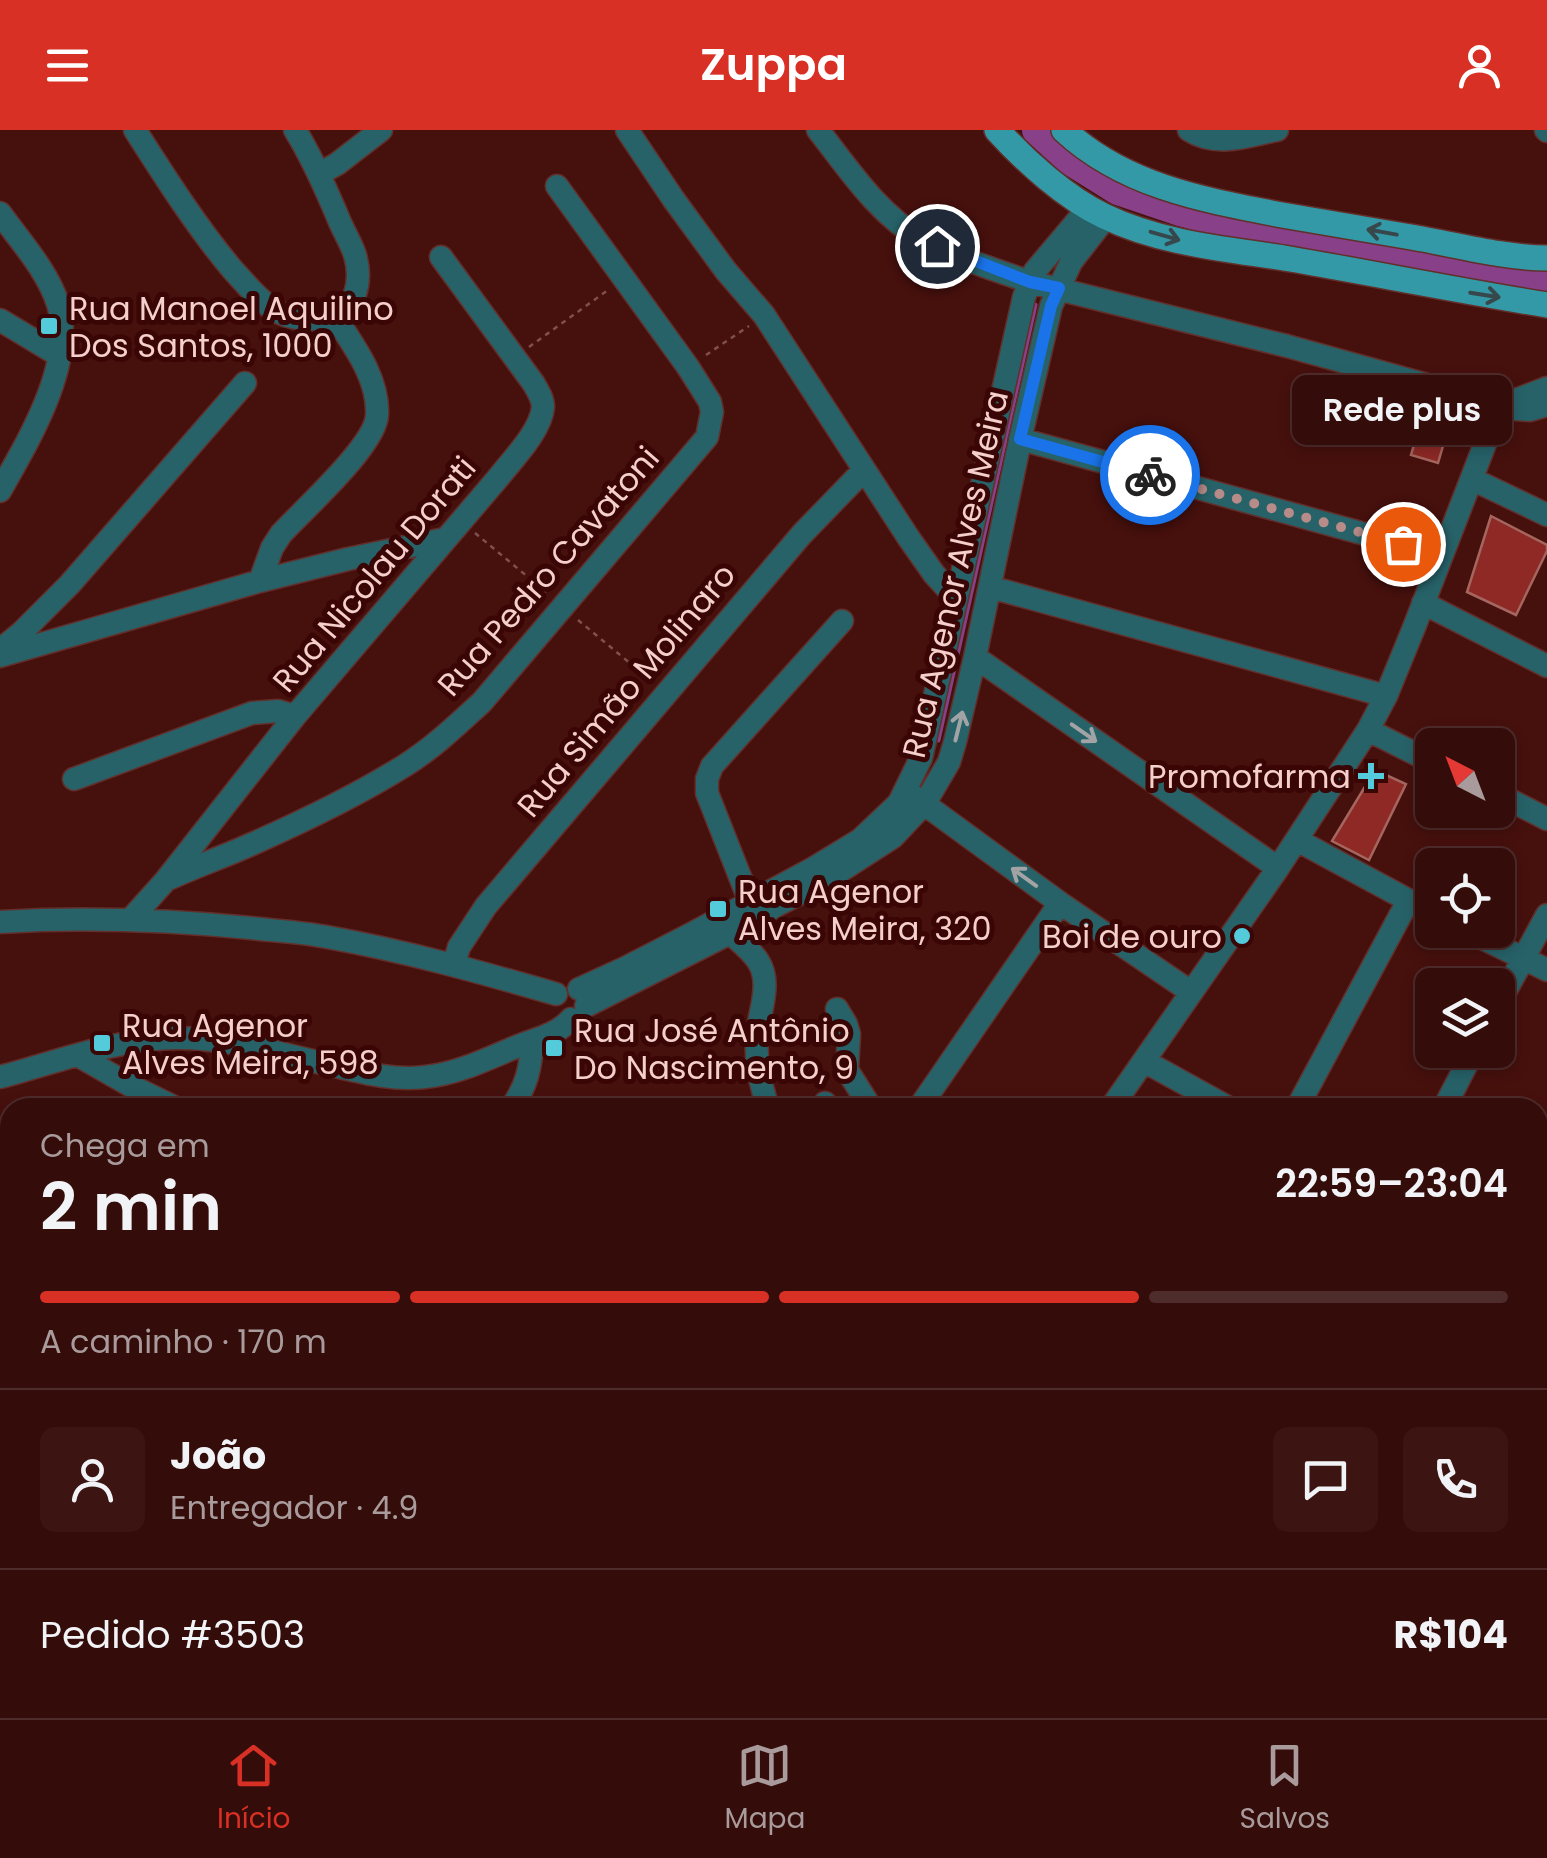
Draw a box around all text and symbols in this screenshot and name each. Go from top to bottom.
text: Zuppa [700,33,847,96]
icon: menu [40,38,95,93]
icon: person [1452,38,1507,93]
pin [895,204,980,289]
icon: home [910,219,965,274]
one-way arrow [1366,222,1398,241]
one-way arrow [1149,228,1180,246]
place label: Rua Manoel Aquilino Dos Santos, 1000 [69,286,394,368]
one-way arrow [1468,286,1500,305]
marker: Rua Manoel Aquilino Dos Santos, 1000 [38,315,60,337]
callout: Rede plus [1293,374,1513,444]
street label: Rua Agenor Alves Meira [891,386,1019,762]
text: Rede plus [1323,387,1481,432]
courier [1100,425,1200,525]
street label: Rua Pedro Cavatoni [427,436,669,706]
street label: Rua Nicolau Dorati [262,447,486,701]
icon: bike [1123,448,1178,503]
pin [1361,502,1446,587]
icon: bag [1376,517,1431,572]
street label: Rua Simão Molinaro [506,553,746,827]
one-way arrow [951,711,969,743]
one-way arrow [1070,722,1097,743]
north arrow [1415,728,1515,828]
map controls [1415,728,1515,1068]
place label: Promofarma [1148,754,1351,799]
marker: Promofarma [1360,765,1382,787]
button: locate [1415,848,1515,948]
one-way arrow [1011,866,1038,887]
place label: Rua Agenor Alves Meira, 320 [738,869,992,951]
marker: Rua Agenor Alves Meira, 320 [707,898,729,920]
place label: Boi de ouro [1042,914,1222,959]
marker: Boi de ouro [1231,925,1253,947]
button: layers [1415,968,1515,1068]
place label: Rua Agenor Alves Meira, 598 [122,1003,379,1085]
place label: Rua José Antônio Do Nascimento, 9 [574,1008,854,1090]
marker: Rua Agenor Alves Meira, 598 [91,1032,113,1054]
marker: Rua José Antônio Do Nascimento, 9 [543,1037,565,1059]
text: Chega em [40,1123,210,1168]
text: 22:59–23:04 [1275,1157,1508,1210]
text: 2 min [40,1162,222,1253]
text: A caminho · 170 m [40,1319,327,1364]
button: person [40,1427,145,1532]
button: chat [1273,1427,1378,1532]
button: phone [1403,1427,1508,1532]
text: João [170,1429,266,1482]
text: Entregador · 4.9 [170,1485,419,1530]
text: Pedido #3503 [40,1608,305,1661]
text: R$104 [1393,1608,1508,1661]
tab: Início [217,1738,291,1840]
tab: Mapa [725,1738,805,1840]
tab: Salvos [1239,1738,1330,1840]

